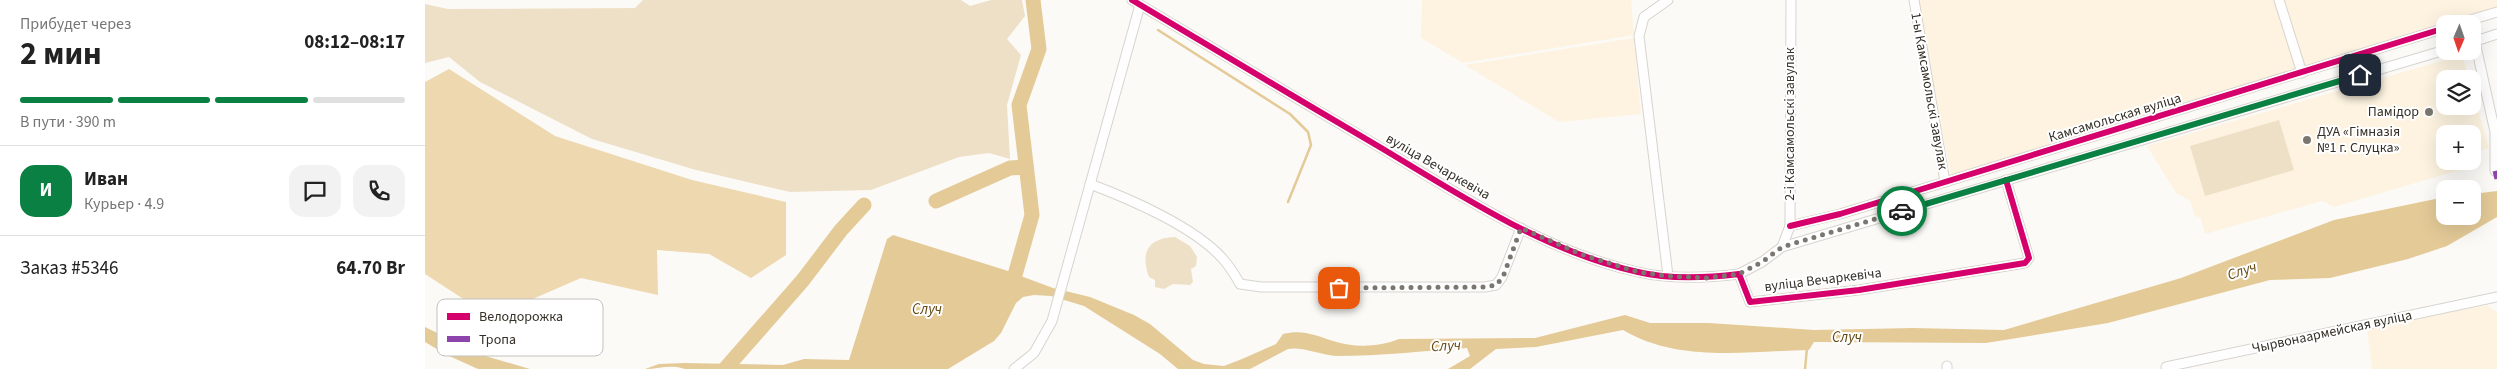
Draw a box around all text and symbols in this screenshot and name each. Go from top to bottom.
street label: 1-ы Камсамольскі завулак [1905,11,1953,171]
text: Прибудет через [20,13,131,35]
north arrow [2436,15,2481,60]
map controls [2436,15,2481,225]
text: 08:12–08:17 [304,29,405,56]
text: 2 мин [20,31,102,77]
street label: 2-і Камсамольскі завулак [1780,47,1800,201]
pin [2339,54,2381,96]
icon: home [2346,61,2374,89]
button: layers [2436,70,2481,115]
street label: Камсамольская вуліца [2046,88,2184,148]
place label: Памідор [2368,102,2419,122]
marker: Памідор [2423,106,2435,118]
text: В пути · 390 m [20,111,116,133]
place label: ДУА «Гімназія №1 г. Слуцка» [2317,122,2400,158]
button: + [2436,125,2481,170]
street label: вуліца Вечаркевіча [1382,129,1494,205]
marker: ДУА «Гімназія №1 г. Слуцка» [2301,134,2313,146]
button: chat [289,165,341,217]
button: phone [353,165,405,217]
text: Иван [84,166,128,193]
text: И [40,177,52,204]
button: − [2436,180,2481,225]
courier [1877,186,1927,236]
text: Курьер · 4.9 [84,193,164,215]
icon: car [1888,197,1916,225]
text: Заказ #5346 [20,255,119,282]
text: 64.70 Br [336,255,405,282]
water label: Случ [2225,256,2259,286]
street label: вуліца Вечаркевіча [1763,263,1883,297]
pin [1318,267,1360,309]
icon: bag [1325,274,1353,302]
legend [437,299,603,356]
water label: Случ [912,299,942,320]
street label: Чырвонаармейская вуліца [2250,305,2414,359]
text: Велодорожка [479,307,563,327]
water label: Случ [1832,327,1862,348]
text: Тропа [479,330,516,350]
water label: Случ [1431,335,1461,357]

